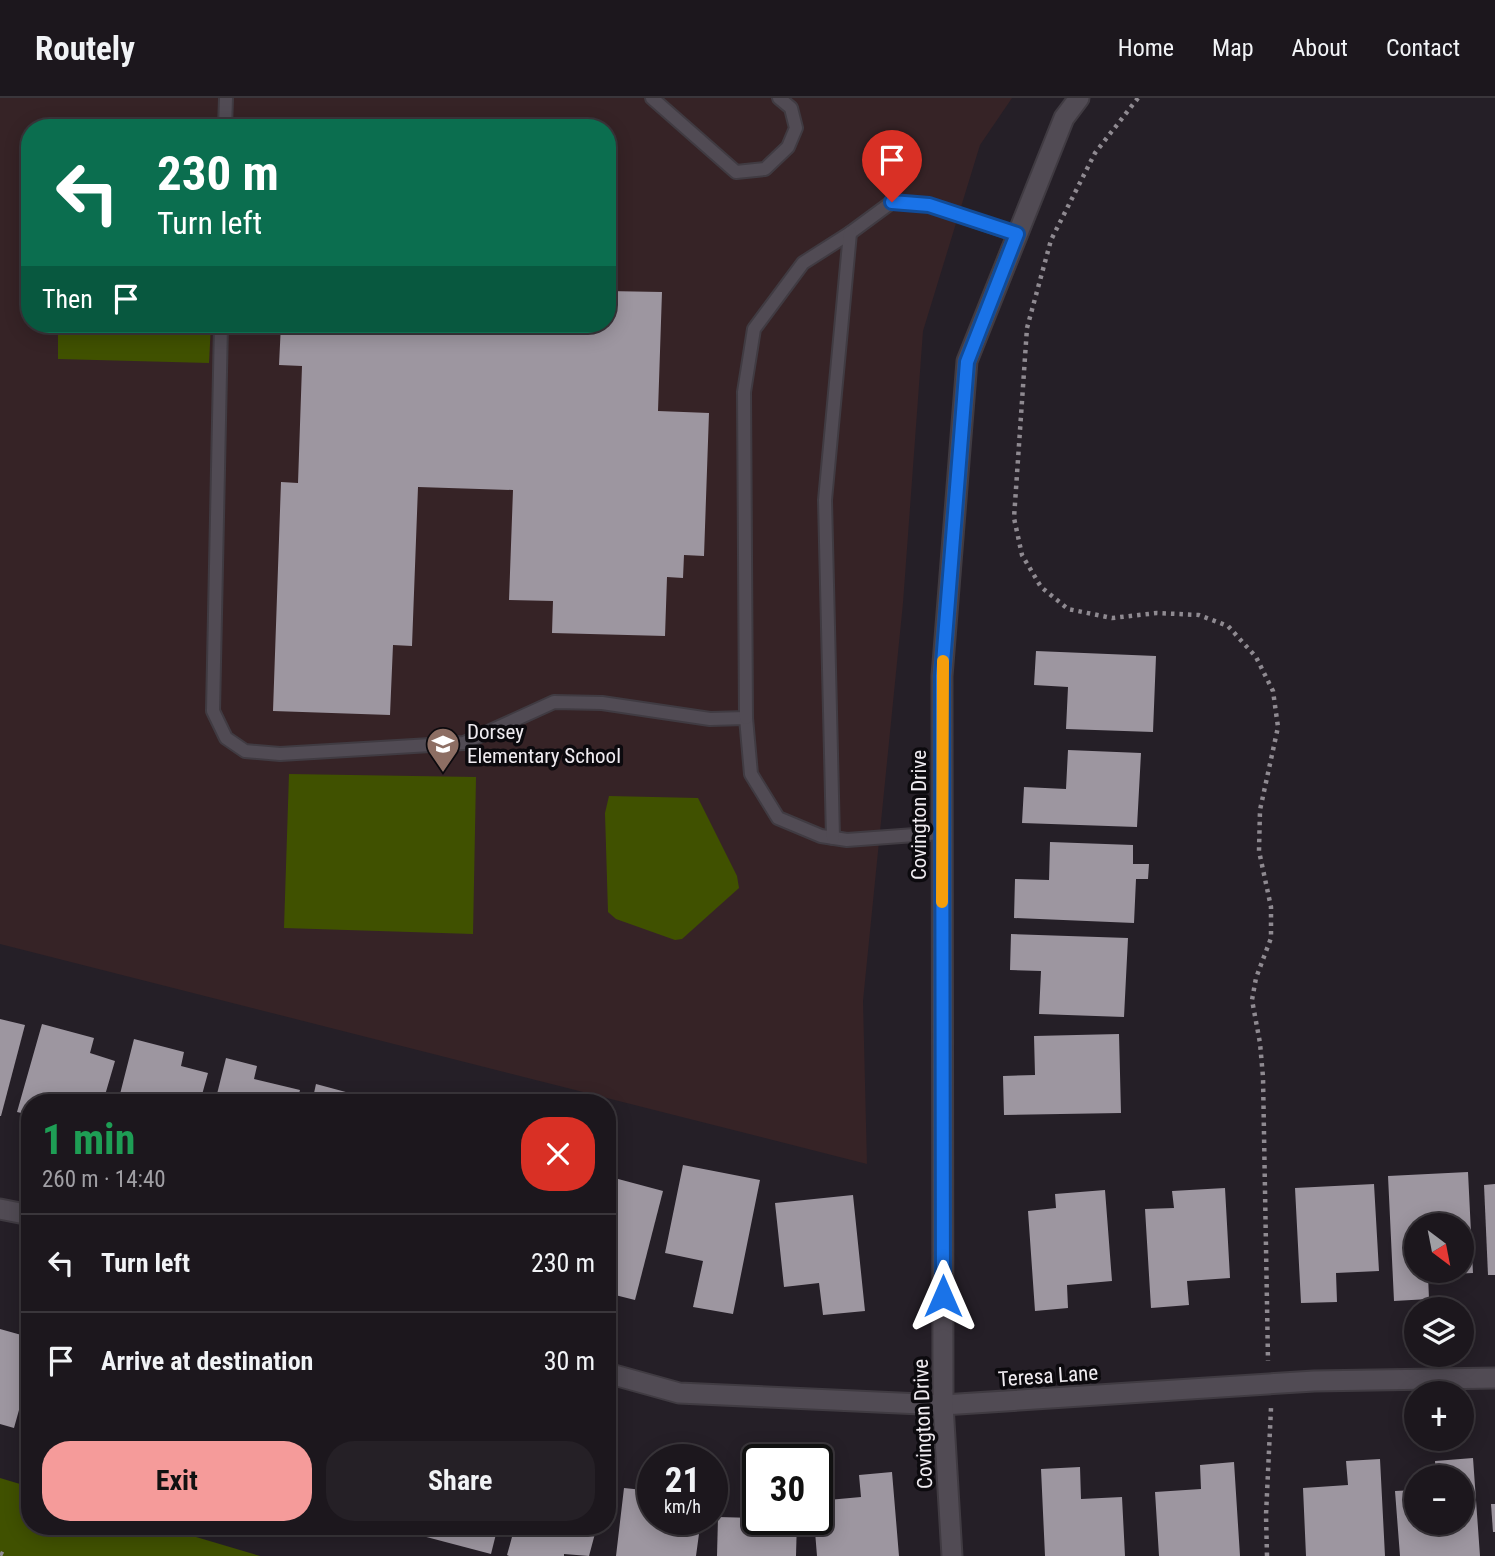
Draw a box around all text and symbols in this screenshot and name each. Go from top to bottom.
text: Routely [35,29,135,68]
text: Home [1118,34,1174,62]
text: Map [1212,34,1254,62]
text: About [1292,34,1348,62]
text: Contact [1386,34,1460,62]
pin [862,130,922,202]
icon: arrive [873,141,911,179]
text: 230 m [157,145,279,202]
icon: left [42,147,133,238]
text: Turn left [157,204,262,242]
icon: arrive [107,280,145,318]
text: Then [42,284,93,314]
place label: Dorsey Elementary School [467,720,621,768]
school or university icon: Dorsey Elementary School [424,725,462,774]
street label: Covington Drive [907,750,931,880]
text: 1 min [42,1115,135,1164]
button: close [521,1117,595,1191]
text: 260 m · 14:40 [42,1166,166,1193]
north arrow [1404,1213,1474,1283]
map controls [1404,1213,1474,1535]
icon: left [42,1244,80,1282]
text: Turn left [101,1248,190,1278]
text: 230 m [531,1248,595,1278]
position arrow [906,1259,980,1333]
button: layers [1404,1297,1474,1367]
icon: arrive [42,1342,80,1380]
text: Arrive at destination [101,1346,313,1376]
text: 30 m [544,1346,595,1376]
street label: Covington Drive [909,1358,937,1489]
street label: Teresa Lane [997,1361,1099,1391]
button: + [1404,1381,1474,1451]
button: Exit [42,1441,312,1521]
button: Share [326,1441,595,1521]
speed limit sign: 30 [742,1444,833,1535]
text: 21 [665,1460,700,1501]
button: − [1404,1465,1474,1535]
text: km/h [664,1496,701,1517]

